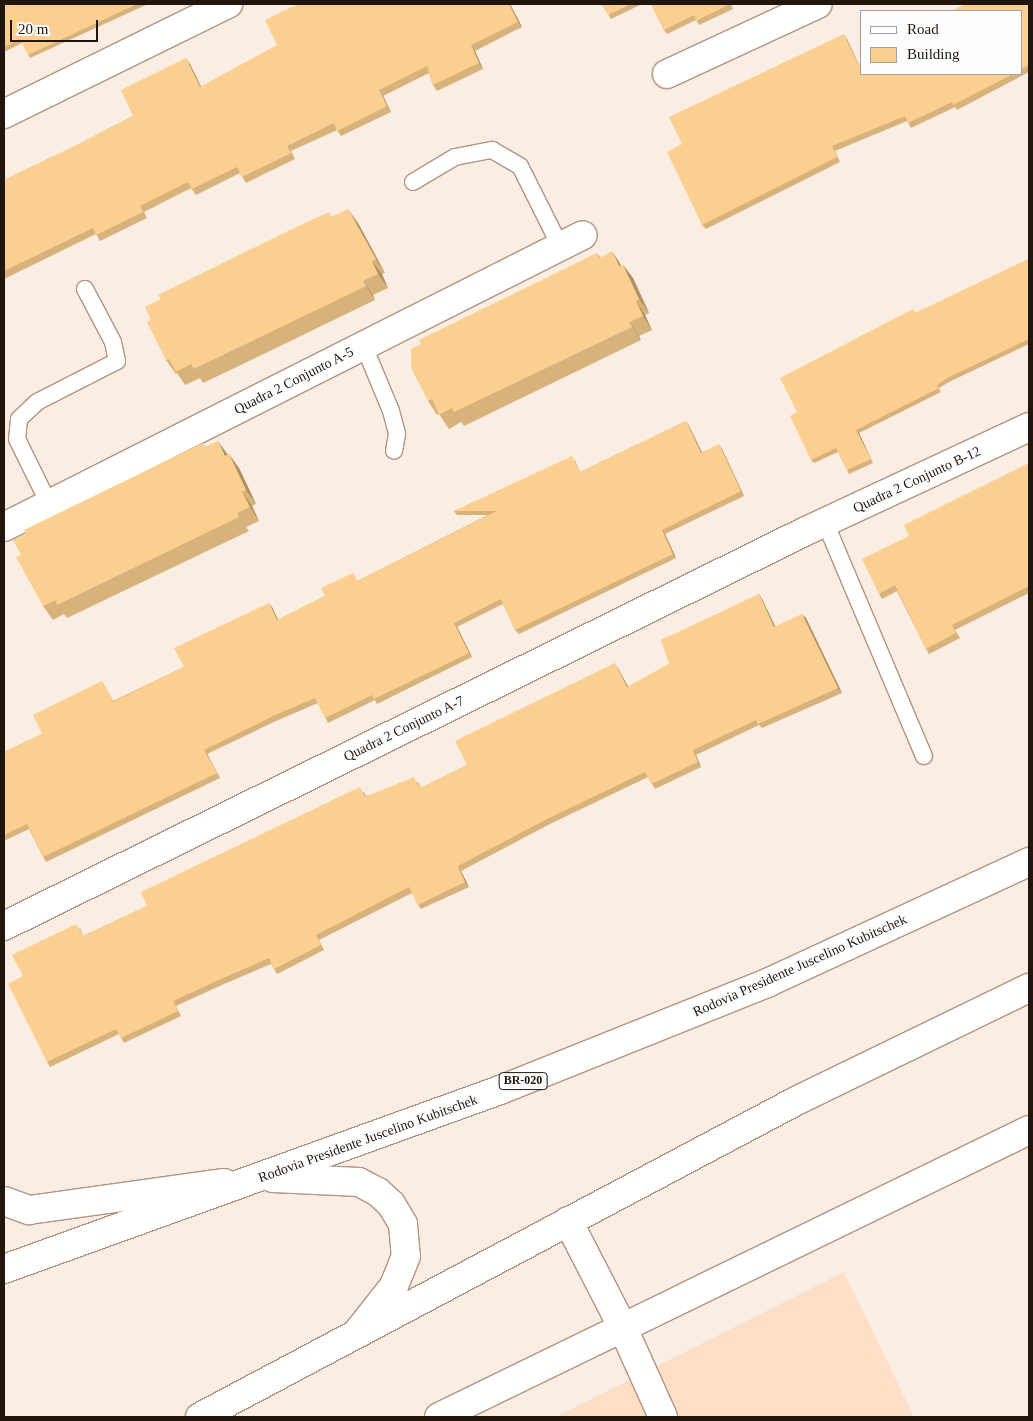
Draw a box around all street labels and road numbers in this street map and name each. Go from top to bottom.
street label: Quadra 2 Conjunto A-5 [231,343,357,419]
street label: Quadra 2 Conjunto B-12 [851,443,983,517]
street label: Quadra 2 Conjunto A-7 [341,692,467,766]
street label: Rodovia Presidente Juscelino Kubitschek [691,911,909,1021]
road number: BR-020 [498,1072,548,1090]
street label: Rodovia Presidente Juscelino Kubitschek [256,1091,480,1187]

